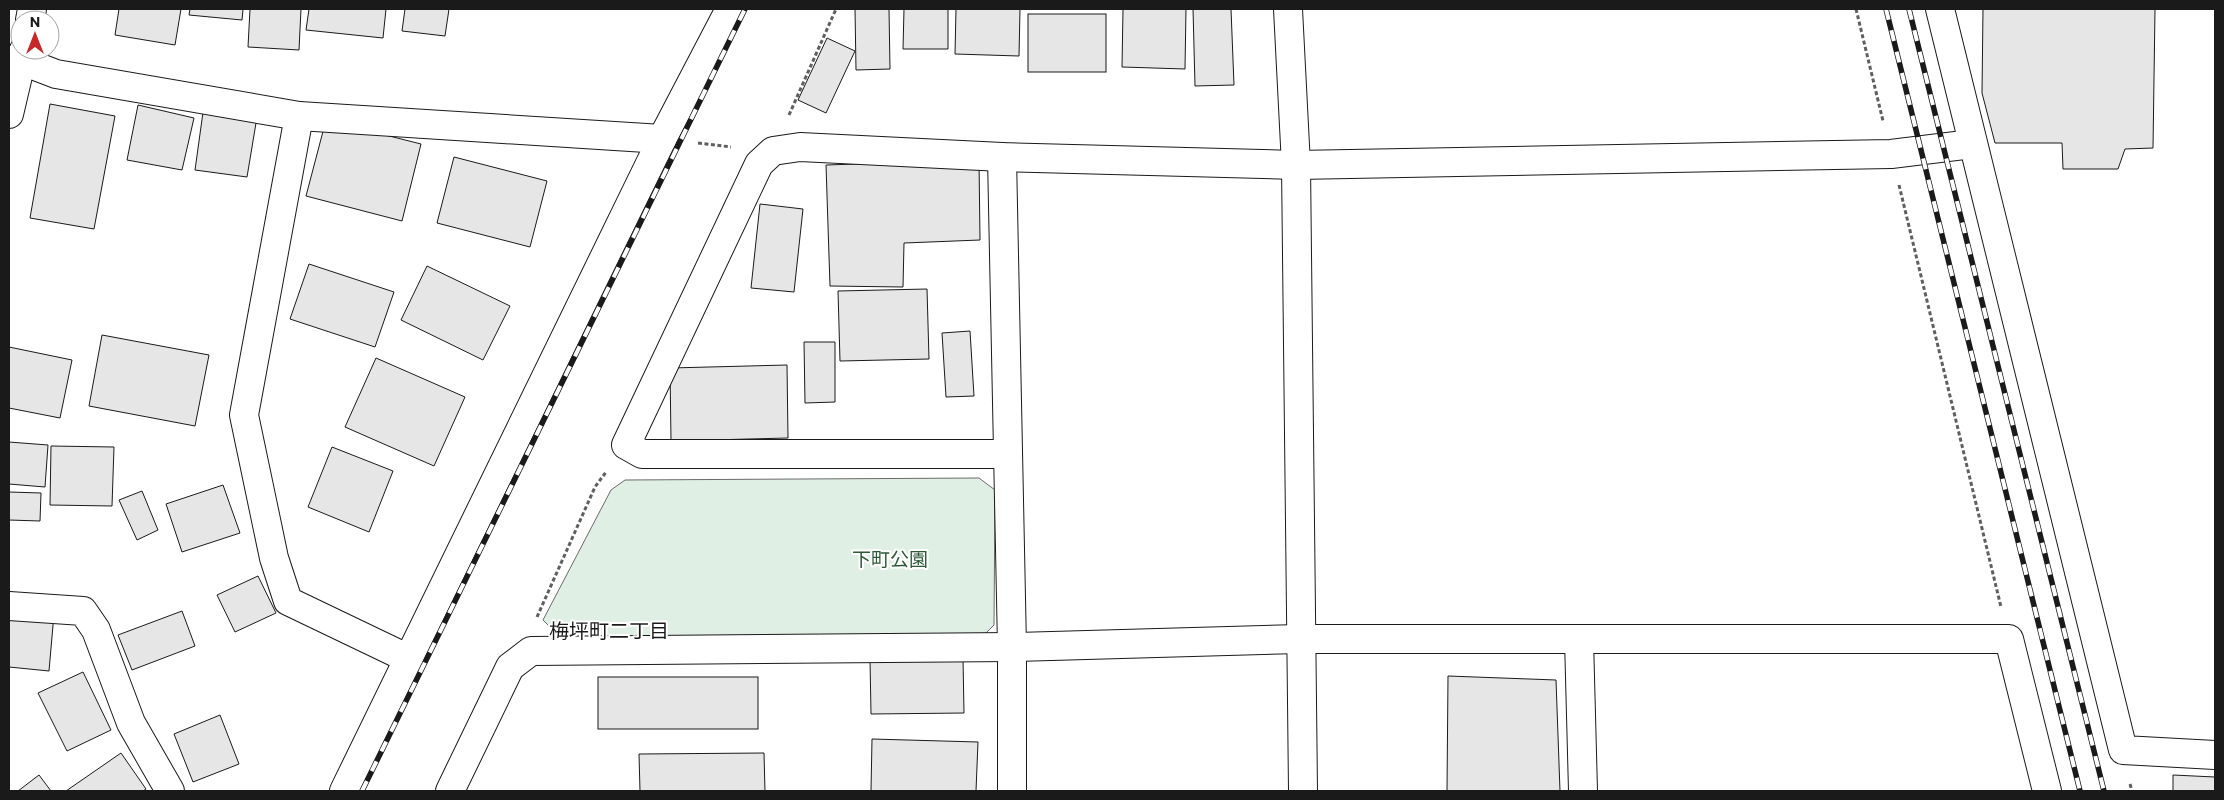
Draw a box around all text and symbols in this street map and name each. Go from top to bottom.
north arrow [10,10,60,60]
text: N [30,13,40,30]
park label: 下町公園 [852,547,928,570]
district label: 梅坪町二丁目 [549,618,669,642]

